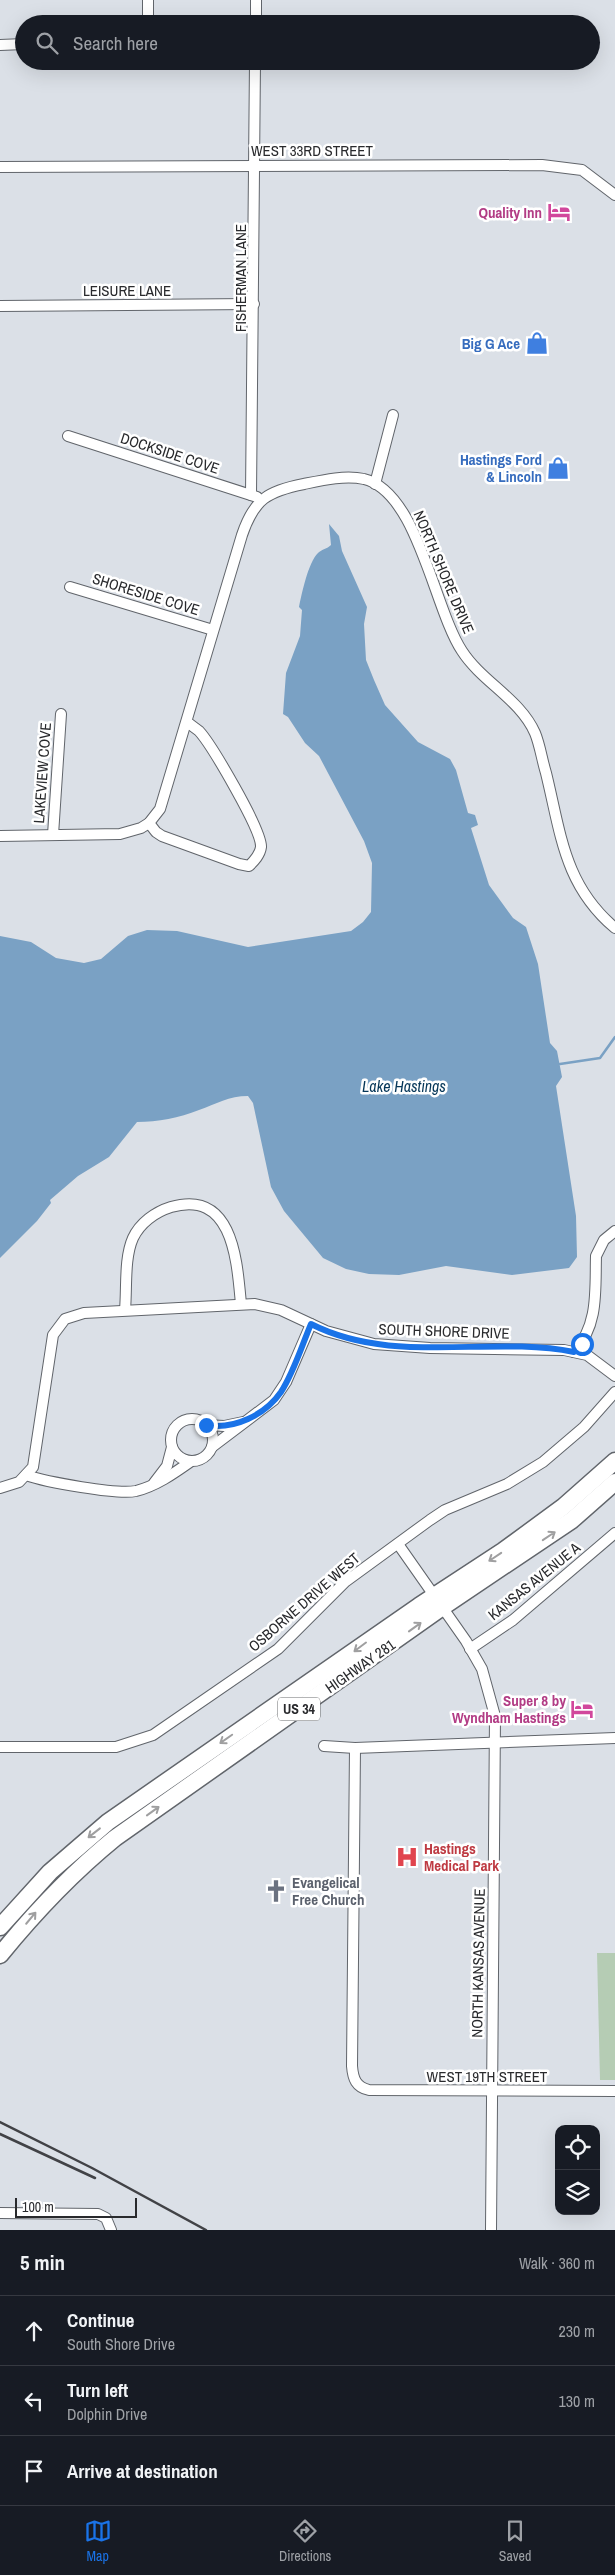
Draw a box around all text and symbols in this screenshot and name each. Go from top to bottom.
search box [15,15,600,70]
icon: search [33,29,61,57]
text: Search here [73,30,158,56]
street label: WEST 33RD STREET [251,140,374,161]
hotel icon: Quality Inn [546,199,572,225]
place label: Quality Inn [478,202,542,223]
street label: FISHERMAN LANE [230,224,251,332]
street label: LEISURE LANE [83,280,171,301]
shop icon: Big G Ace [524,330,550,356]
place label: Big G Ace [462,333,520,354]
street label: DOCKSIDE COVE [118,427,222,479]
place label: Hastings Ford & Lincoln [460,449,542,487]
shop icon: Hastings Ford & Lincoln [545,455,571,481]
street label: NORTH SHORE DRIVE [409,507,479,637]
street label: SHORESIDE COVE [90,568,202,620]
street label: LAKEVIEW COVE [28,722,56,824]
water label: Lake Hastings [362,1075,446,1097]
street label: SOUTH SHORE DRIVE [378,1318,510,1344]
route start [571,1333,594,1356]
route end [195,1414,218,1437]
one-way arrow [542,1531,556,1541]
street label: KANSAS AVENUE A [483,1537,585,1625]
street label: OSBORNE DRIVE WEST [244,1547,365,1656]
one-way arrow [488,1552,502,1562]
one-way arrow [408,1622,422,1632]
street label: HIGHWAY 281 [321,1634,399,1698]
one-way arrow [354,1641,367,1652]
place label: Super 8 by Wyndham Hastings [452,1690,566,1728]
hotel icon: Super 8 by Wyndham Hastings [569,1696,595,1722]
road number: US 34 [278,1698,320,1720]
one-way arrow [220,1734,234,1744]
one-way arrow [146,1805,159,1816]
one-way arrow [88,1828,101,1839]
place label: Hastings Medical Park [424,1838,499,1876]
hospital icon: Hastings Medical Park [394,1844,420,1870]
place label: Evangelical Free Church [292,1872,364,1910]
church icon: Evangelical Free Church [263,1878,289,1904]
street label: NORTH KANSAS AVENUE [466,1888,490,2038]
one-way arrow [25,1911,37,1924]
street label: WEST 19TH STREET [427,2066,548,2087]
map controls [555,2125,600,2215]
button: locate [555,2125,600,2170]
button: layers [555,2170,600,2215]
scale bar [15,2195,138,2218]
text: 100 m [22,2198,54,2216]
text: 5 min [20,2248,65,2277]
text: Walk · 360 m [519,2252,595,2274]
text: Continue [67,2307,135,2333]
icon: ahead [20,2317,48,2345]
text: 230 m [559,2320,595,2342]
text: South Shore Drive [67,2333,175,2355]
text: Turn left [67,2377,128,2403]
icon: left [20,2387,48,2415]
text: 130 m [559,2390,595,2412]
text: Dolphin Drive [67,2403,147,2425]
icon: arrive [20,2457,48,2485]
text: Arrive at destination [67,2458,218,2484]
tab: Map [84,2517,112,2565]
tab: Directions [279,2517,331,2565]
tab: Saved [499,2517,531,2565]

